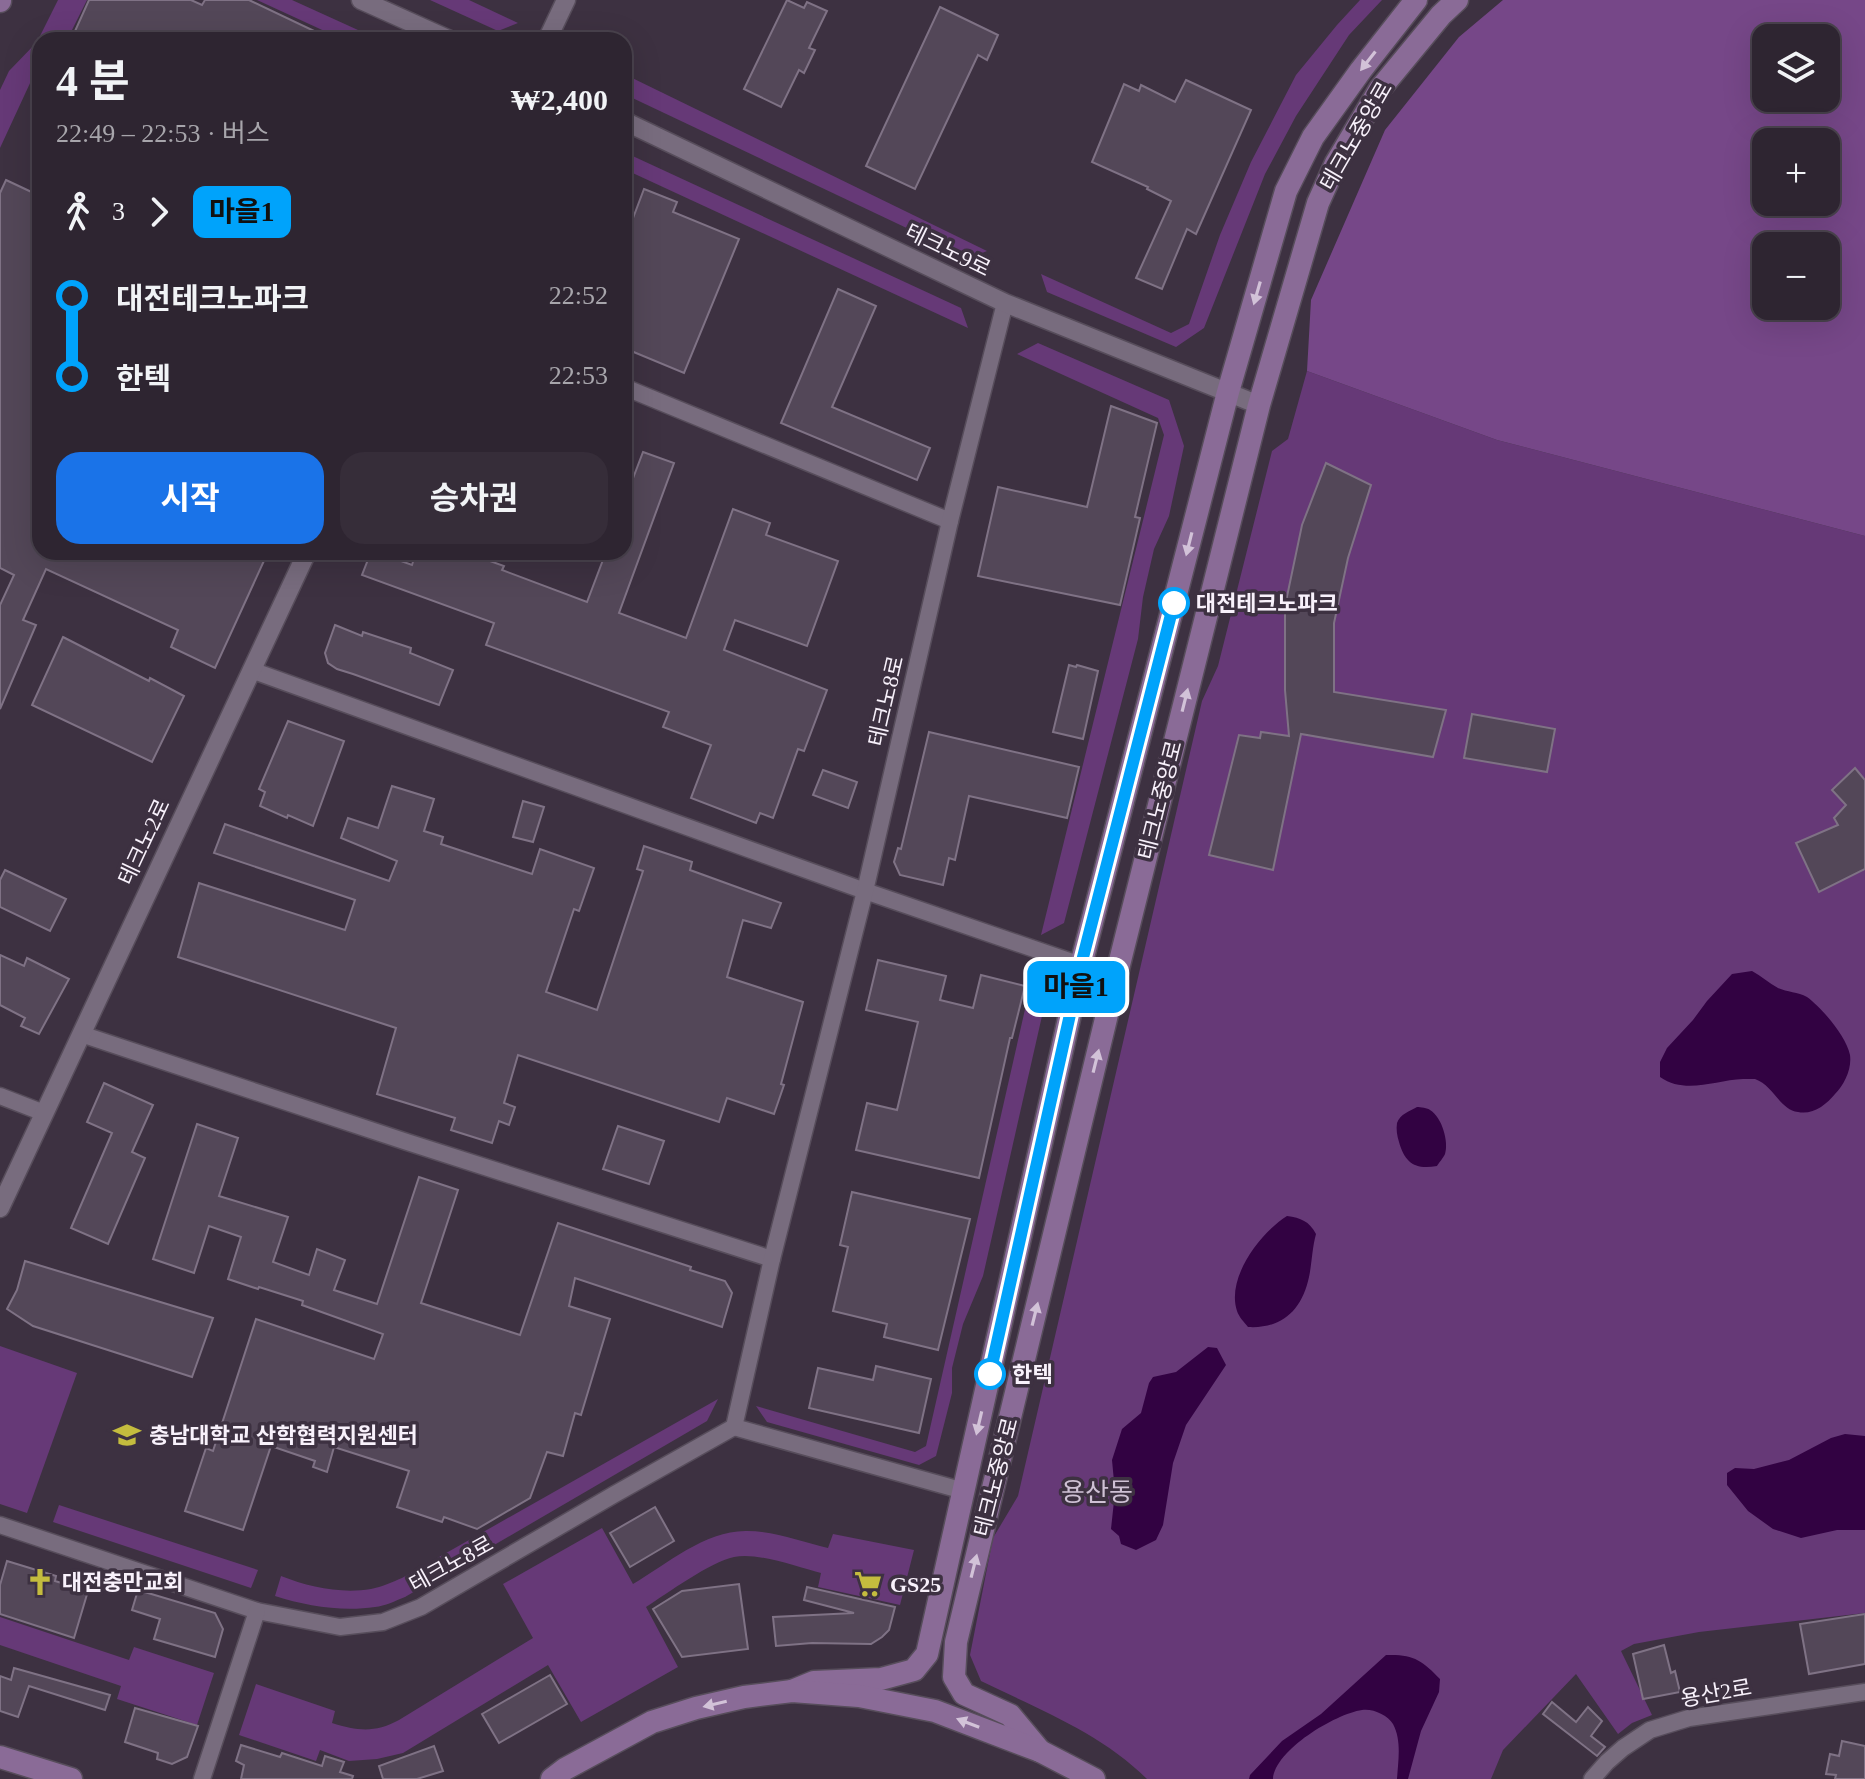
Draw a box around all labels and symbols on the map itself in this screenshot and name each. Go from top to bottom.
one-way arrow [1360,51,1376,71]
street label: 테크노중앙로 [1315,77,1397,195]
street label: 테크노9로 [901,219,995,281]
one-way arrow [1250,280,1262,305]
one-way arrow [1183,531,1195,556]
marker: 대전테크노파크 [1159,588,1189,618]
place label: 대전테크노파크 [1196,591,1338,616]
street label: 테크노8로 [863,653,909,749]
one-way arrow [1180,687,1192,712]
street label: 테크노중앙로 [1133,738,1187,862]
street label: 테크노2로 [113,795,175,889]
line badge: 마을1 [1030,961,1122,1013]
one-way arrow [1090,1048,1102,1073]
one-way arrow [1029,1301,1042,1326]
marker: 한텍 [975,1359,1005,1389]
place label: 한텍 [1012,1362,1052,1387]
one-way arrow [972,1411,985,1436]
street label: 테크노중앙로 [969,1415,1023,1539]
school or university icon: 충남대학교 산학협력지원센터 [112,1420,142,1450]
place label: 충남대학교 산학협력지원센터 [149,1423,418,1448]
district label: 용산동 [1061,1478,1133,1507]
street label: 테크노8로 [405,1531,497,1597]
one-way arrow [968,1554,981,1579]
church icon: 대전충만교회 [25,1567,55,1597]
supermarket icon: GS25 [853,1569,883,1599]
place label: 대전충만교회 [62,1570,183,1595]
place label: GS25 [890,1572,941,1597]
street label: 용산2로 [1679,1674,1753,1712]
one-way arrow [702,1698,727,1711]
one-way arrow [955,1716,979,1729]

